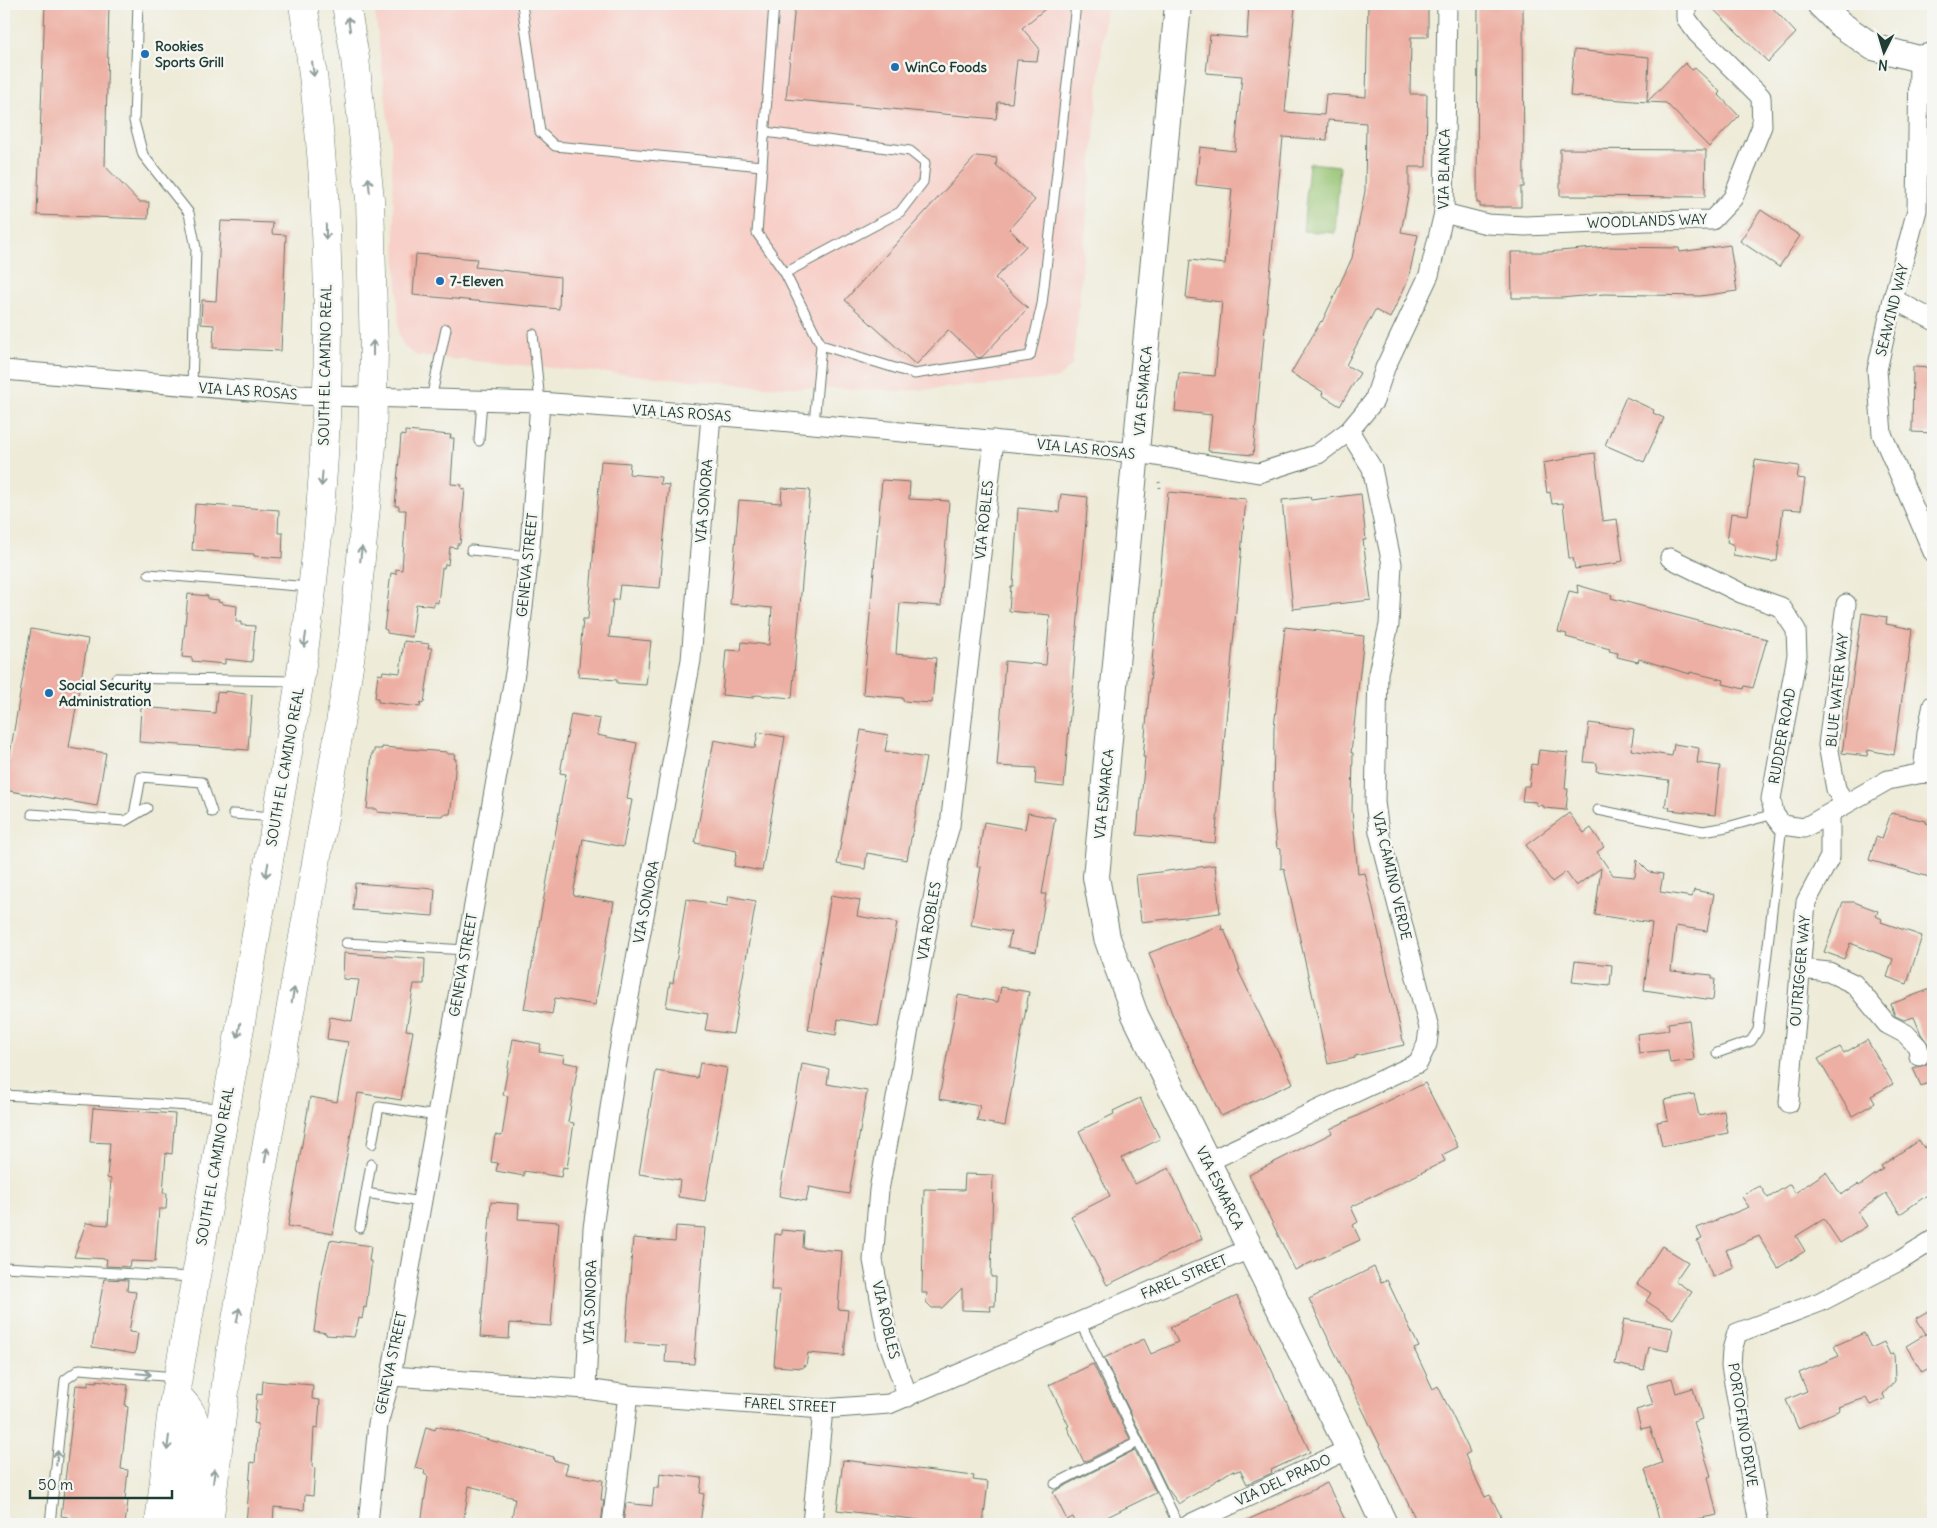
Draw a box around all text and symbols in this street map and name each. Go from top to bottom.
one-way arrow [344,16,354,32]
north arrow [1860,28,1910,78]
place label: Rookies Sports Grill [155,37,224,71]
marker: Rookies Sports Grill [139,48,151,60]
text: N [1877,56,1888,74]
place label: WinCo Foods [905,58,987,76]
one-way arrow [308,61,318,77]
marker: WinCo Foods [889,61,901,73]
street label: VIA BLANCA [1434,128,1454,210]
one-way arrow [364,178,374,194]
street label: WOODLANDS WAY [1587,210,1708,232]
one-way arrow [321,224,330,240]
street label: SEAWIND WAY [1872,262,1912,358]
place label: 7-Eleven [450,272,504,290]
marker: 7-Eleven [434,275,446,287]
street label: SOUTH EL CAMINO REAL [315,284,335,446]
one-way arrow [368,340,378,356]
street label: VIA ESMARCA [1130,345,1156,437]
street label: VIA LAS ROSAS [198,379,298,403]
street label: VIA LAS ROSAS [632,401,732,425]
street label: VIA LAS ROSAS [1036,435,1136,463]
street label: VIA SONORA [691,458,717,544]
one-way arrow [317,471,327,487]
street label: VIA ROBLES [971,479,997,561]
street label: GENEVA STREET [513,512,541,618]
one-way arrow [356,546,366,562]
one-way arrow [300,632,310,648]
street label: BLUE WATER WAY [1822,632,1852,748]
place label: Social Security Administration [59,676,152,710]
street label: SOUTH EL CAMINO REAL [262,686,308,848]
street label: RUDDER ROAD [1765,686,1799,786]
marker: Social Security Administration [43,687,55,699]
street label: VIA ESMARCA [1090,748,1118,840]
street label: VIA CAMINO VERDE [1369,810,1415,942]
street label: VIA SONORA [629,859,663,945]
one-way arrow [262,861,272,877]
street label: VIA ROBLES [913,880,945,962]
street label: GENEVA STREET [445,912,481,1018]
street label: OUTRIGGER WAY [1786,914,1814,1027]
one-way arrow [289,987,299,1003]
one-way arrow [234,1022,244,1038]
street label: SOUTH EL CAMINO REAL [192,1085,238,1247]
street label: VIA ESMARCA [1192,1143,1248,1233]
one-way arrow [261,1147,271,1163]
street label: FAREL STREET [1138,1251,1230,1303]
street label: VIA SONORA [580,1260,600,1344]
street label: VIA ROBLES [868,1279,904,1361]
one-way arrow [233,1307,243,1323]
street label: GENEVA STREET [371,1310,411,1416]
street label: PORTOFINO DRIVE [1724,1362,1762,1488]
one-way arrow [136,1369,152,1379]
street label: FAREL STREET [744,1394,836,1416]
one-way arrow [163,1434,173,1450]
street label: VIA DEL PRADO [1232,1450,1334,1510]
one-way arrow [52,1451,62,1467]
scale bar [30,1468,172,1500]
one-way arrow [209,1468,219,1484]
text: 50 m [38,1475,73,1494]

